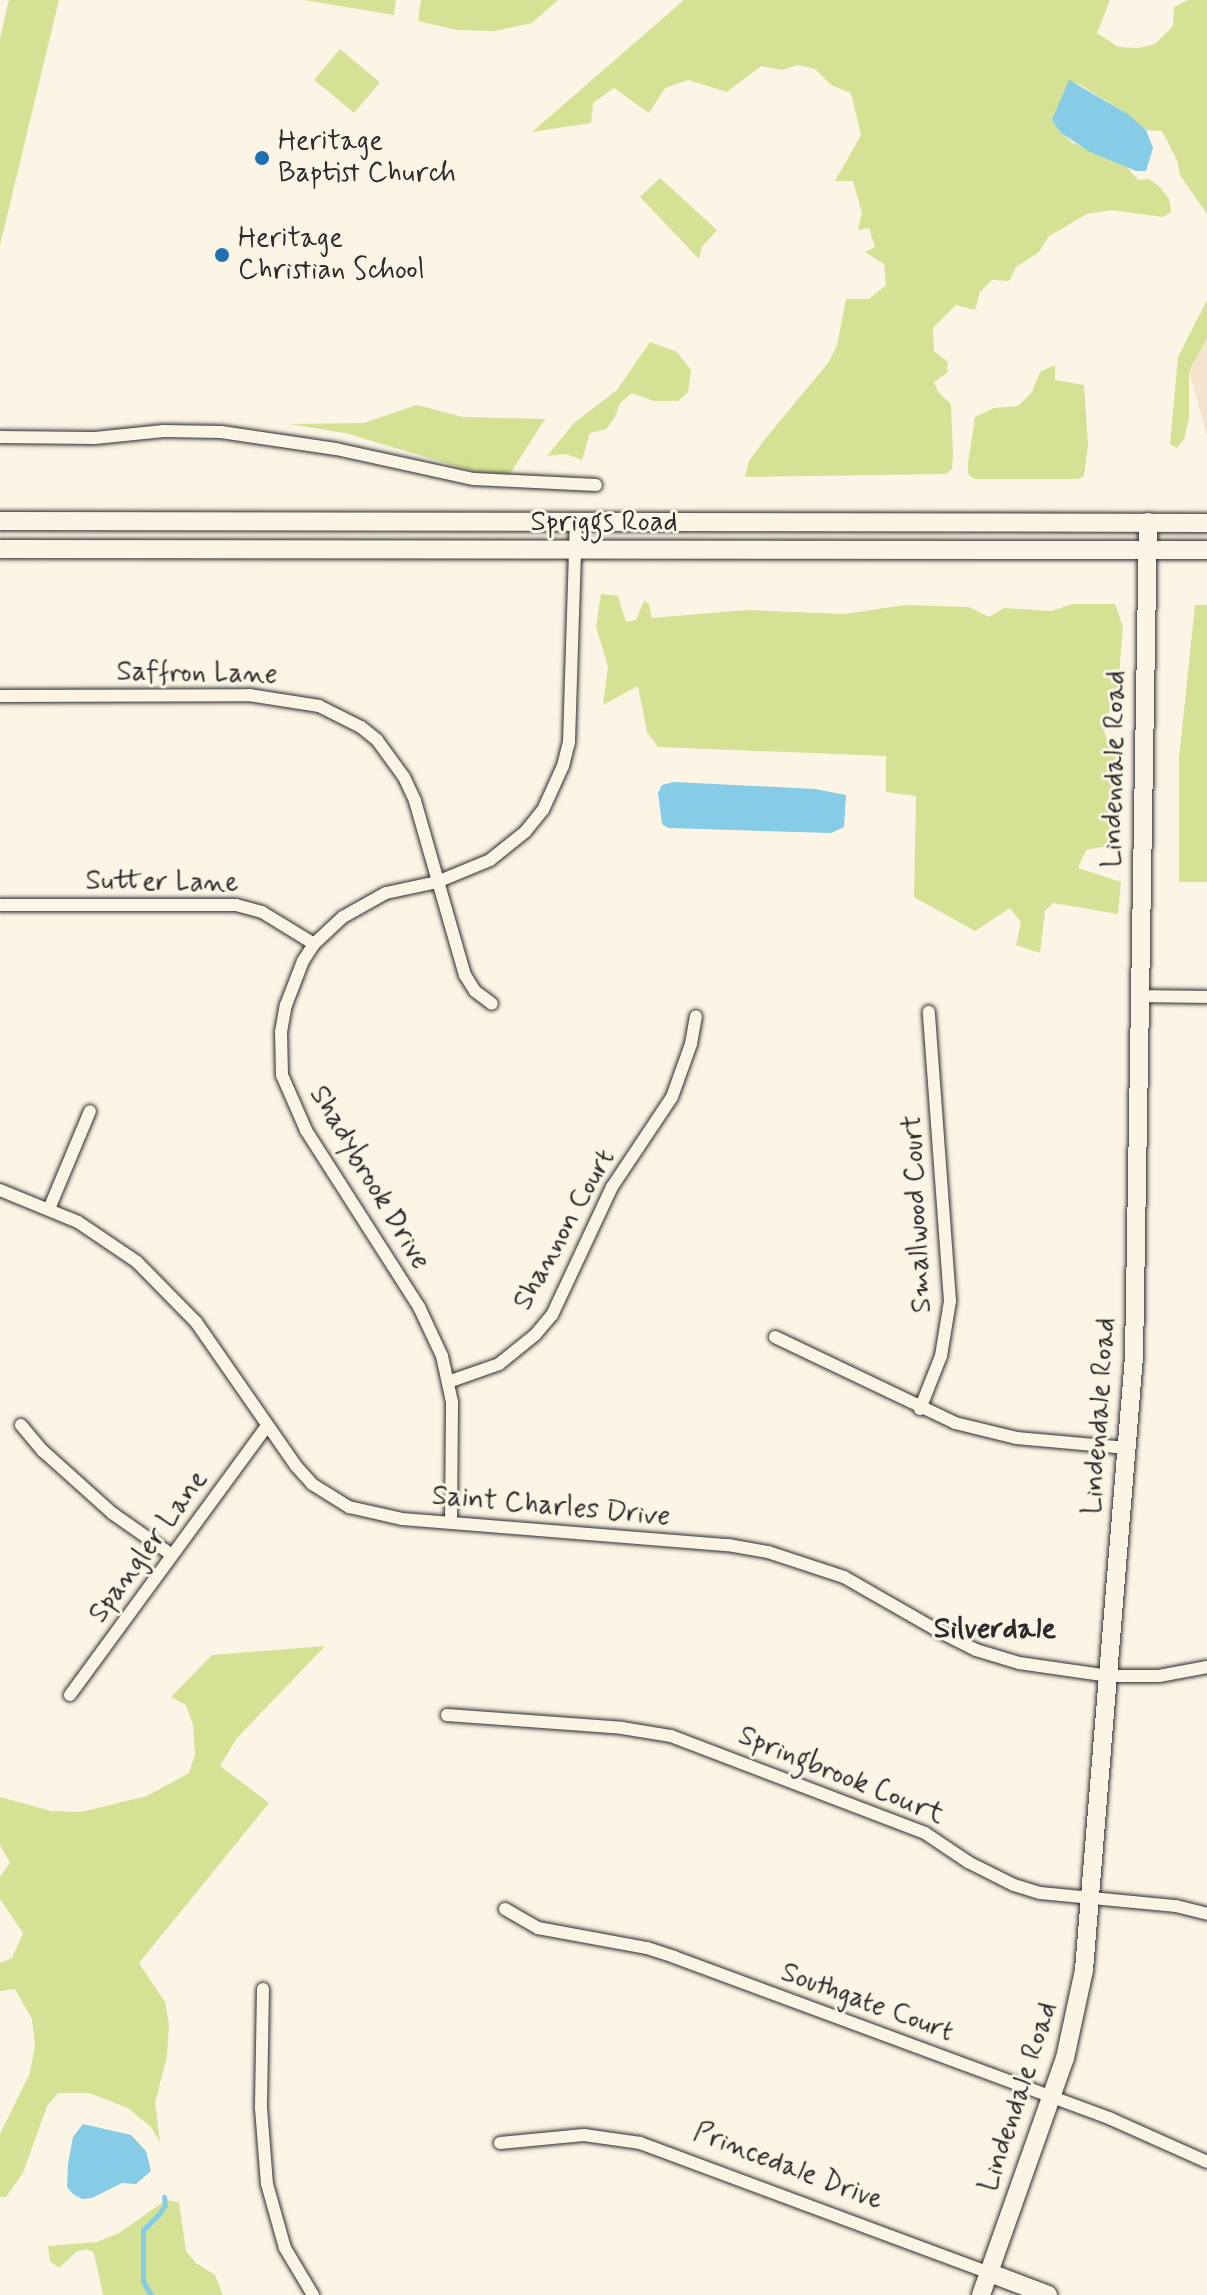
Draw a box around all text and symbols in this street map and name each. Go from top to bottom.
place label: Heritage Baptist Church [278,125,456,191]
marker: Heritage Baptist Church [253,149,271,167]
place label: Heritage Christian School [238,222,425,288]
marker: Heritage Christian School [213,246,231,264]
street label: Spriggs Road [530,506,678,540]
street label: Saffron Lane [118,656,276,692]
street label: Lindendale Road [1097,671,1133,867]
street label: Sutter Lane [87,865,237,901]
street label: Shadybrook Drive [301,1081,437,1275]
street label: Smallwood Court [896,1114,940,1314]
street label: Shannon Court [506,1142,624,1318]
street label: Lindendale Road [1076,1318,1124,1514]
street label: Spangler Lane [83,1465,215,1629]
street label: Saint Charles Drive [432,1480,670,1534]
district label: Silverdale [934,1611,1056,1647]
street label: Springbrook Court [736,1721,946,1831]
street label: Southgate Court [775,1956,959,2050]
street label: Lindendale Road [973,1999,1065,2195]
street label: Princedale Drive [689,2116,887,2218]

